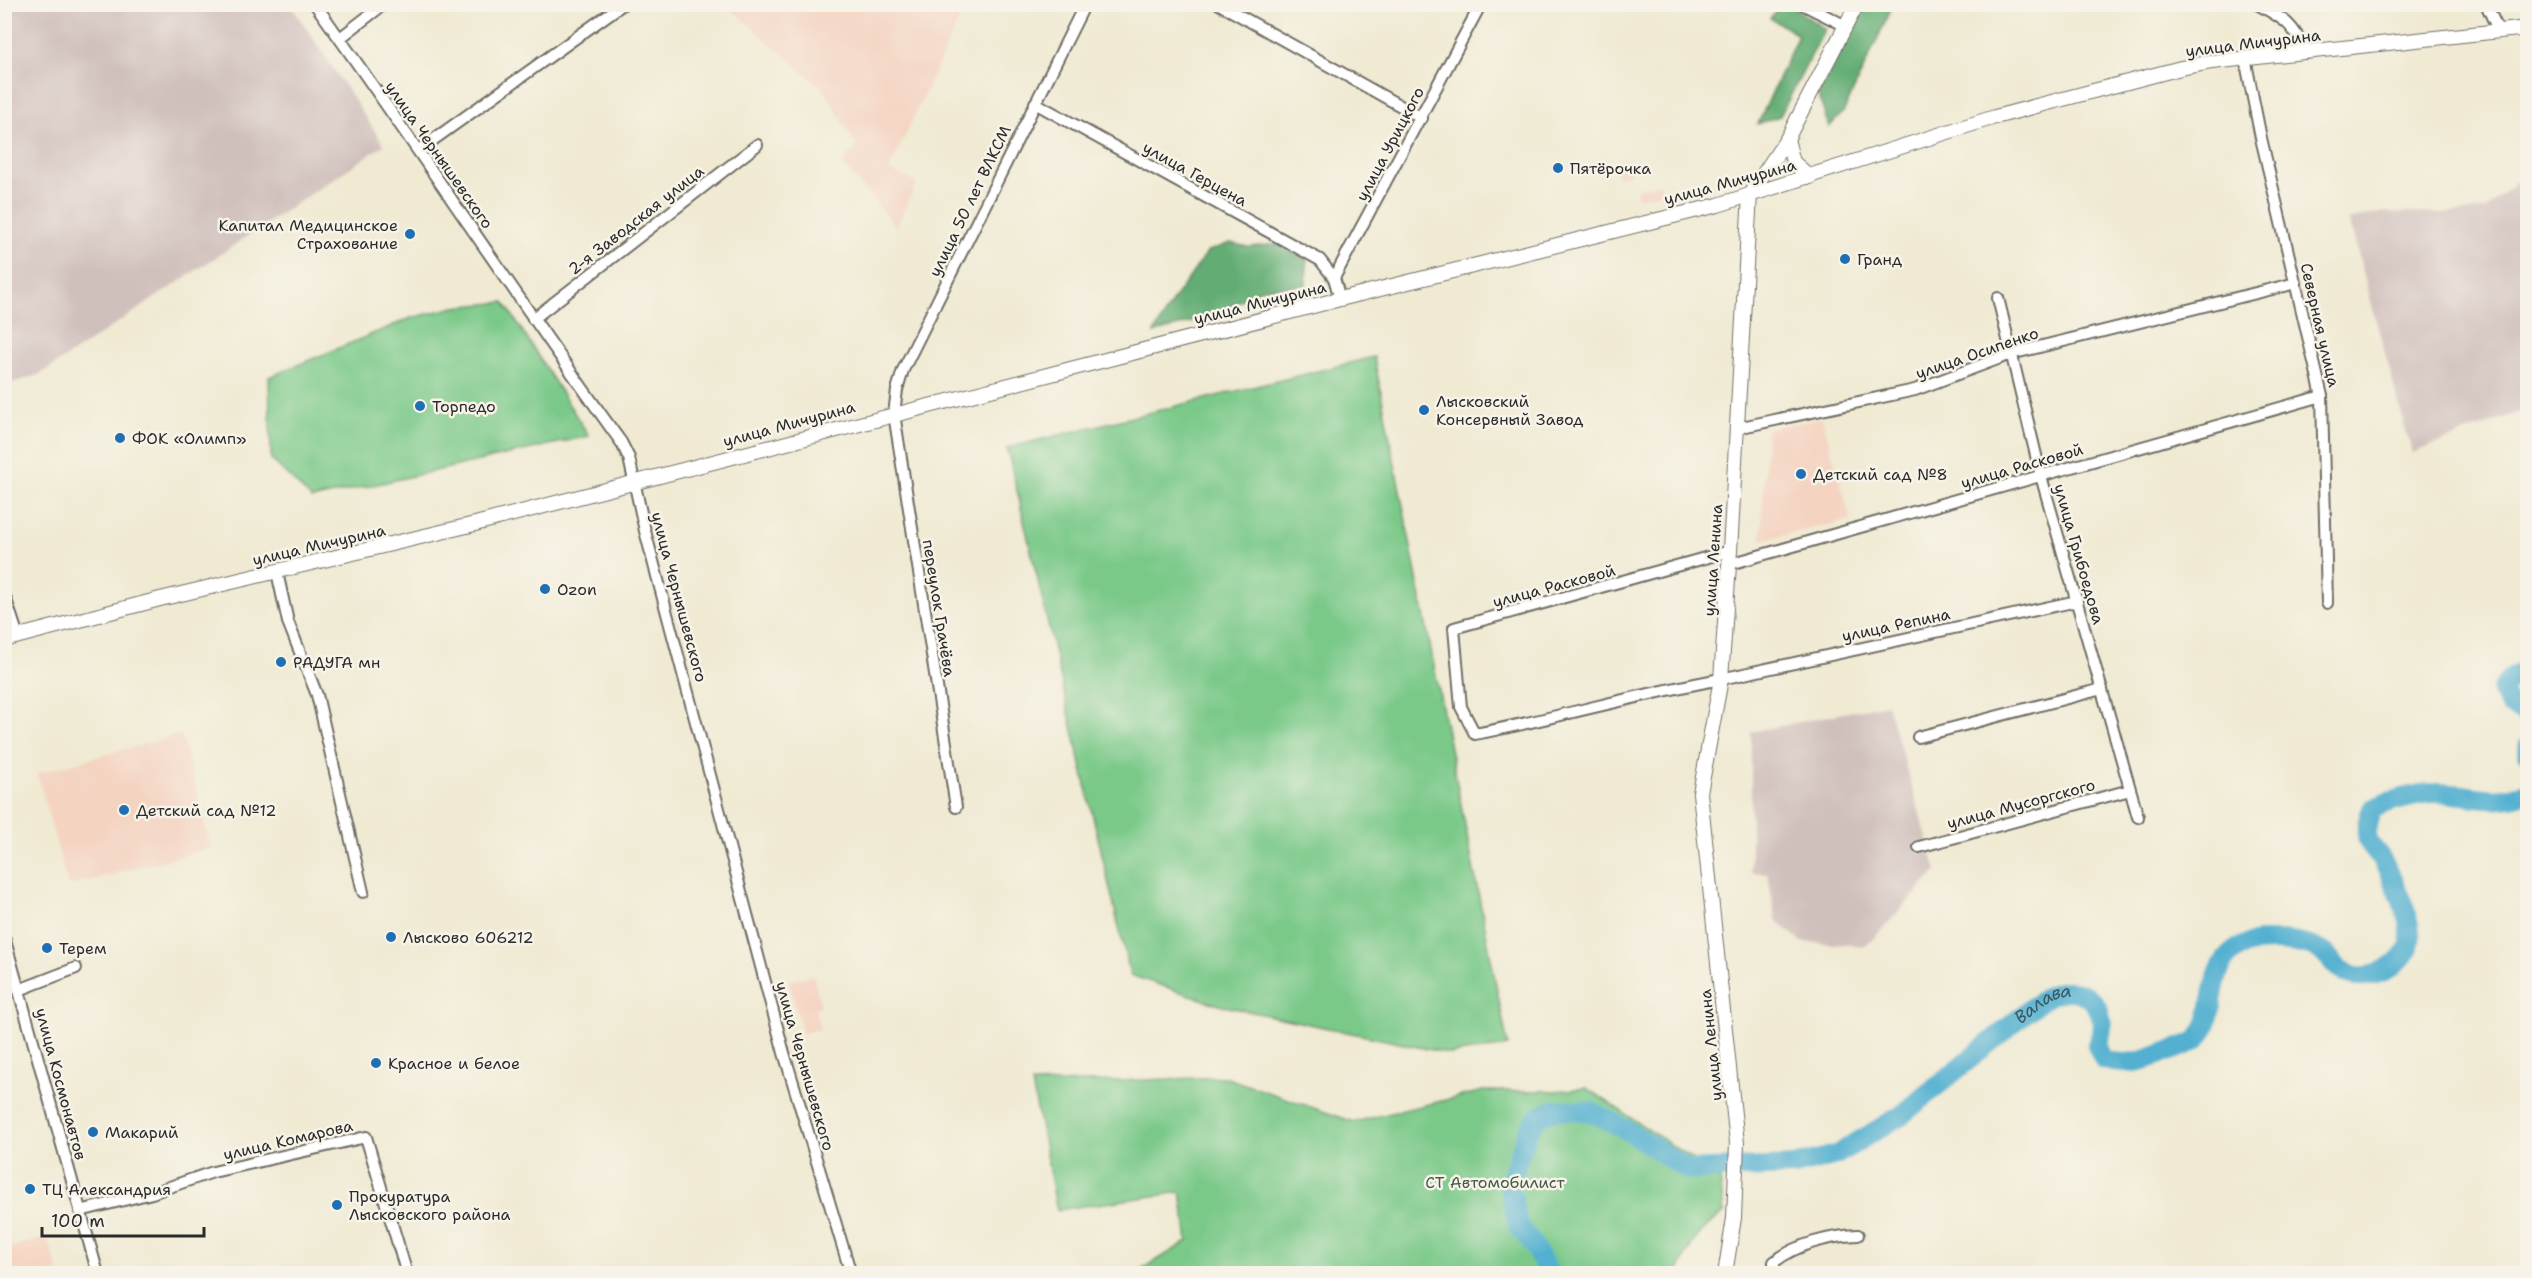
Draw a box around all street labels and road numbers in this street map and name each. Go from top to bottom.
street label: улица Мичурина [2184,24,2322,62]
street label: улица Чернышевского [380,77,498,233]
street label: улица Урицкого [1351,83,1429,205]
street label: улица 50 лет ВЛКСМ [924,122,1016,280]
street label: улица Герцена [1139,137,1251,211]
street label: улица Мичурина [1662,154,1798,210]
street label: 2-я Заводская улица [564,160,708,280]
street label: Северная улица [2296,261,2344,389]
street label: улица Мичурина [1192,276,1329,330]
street label: улица Осипенко [1913,322,2041,384]
street label: улица Мичурина [721,396,857,452]
street label: улица Расковой [1958,439,2086,493]
street label: улица Грибоедова [2049,481,2109,627]
street label: улица Ленина [1699,503,1727,617]
street label: улица Чернышевского [646,510,712,684]
street label: улица Мичурина [250,519,388,571]
street label: переулок Грачёва [918,538,960,678]
street label: улица Расковой [1490,560,1618,612]
street label: улица Репина [1840,603,1952,647]
street label: улица Мусоргского [1945,774,2097,834]
street label: улица Чернышевского [771,979,839,1153]
street label: улица Ленина [1695,988,1727,1102]
street label: улица Космонавтов [31,1006,91,1162]
street label: улица Комарова [221,1115,355,1165]

